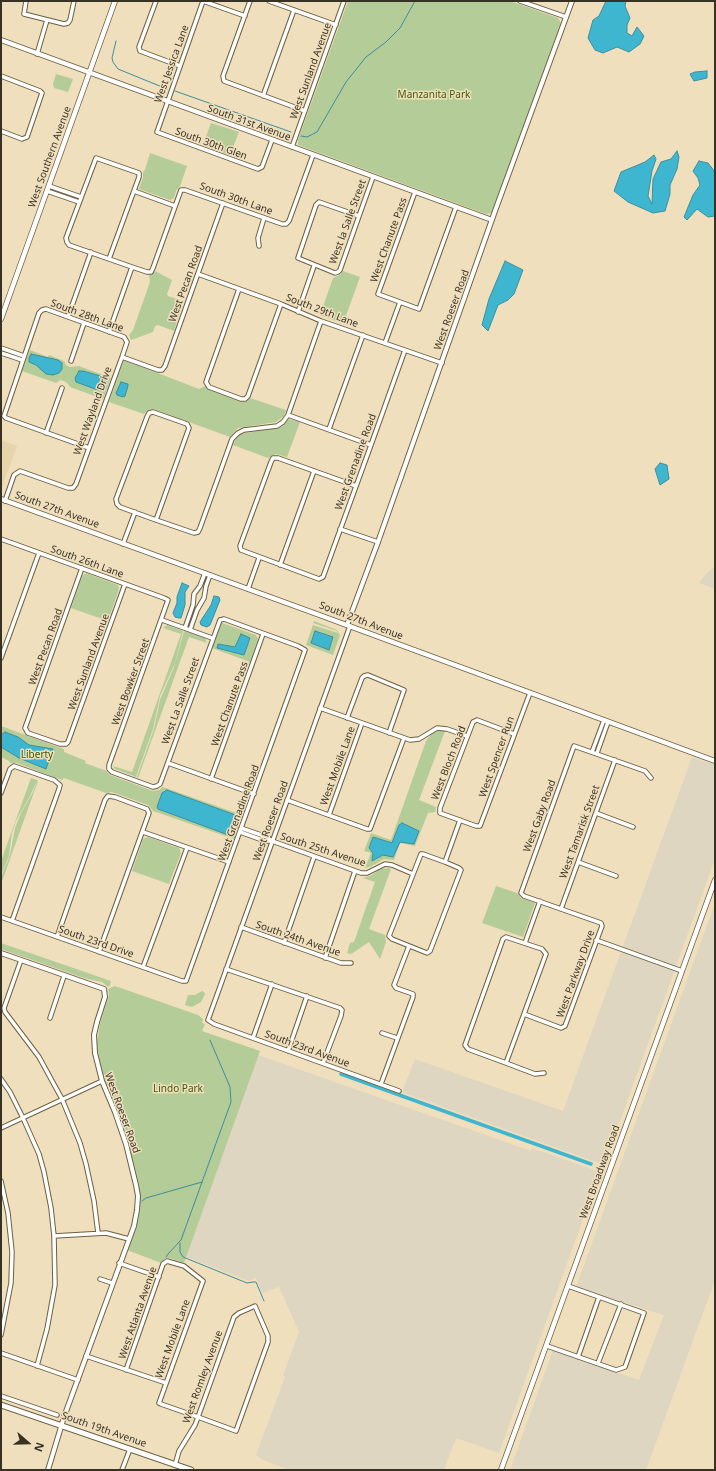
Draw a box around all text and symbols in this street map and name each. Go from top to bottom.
street label: West Sunland Avenue [288,21,334,121]
street label: West Jessica Lane [152,23,192,105]
park label: Manzanita Park [398,89,470,101]
street label: South 31st Avenue [206,102,292,144]
street label: West Southern Avenue [26,105,74,209]
street label: South 30th Glen [173,125,249,163]
street label: West la Salle Street [327,178,369,266]
street label: South 30th Lane [198,180,274,218]
street label: West Chanute Pass [368,196,410,284]
street label: West Pecan Road [167,244,205,324]
street label: West Roeser Road [432,268,472,352]
street label: South 29th Lane [284,292,360,330]
street label: South 28th Lane [49,297,125,335]
street label: West Wayland Drive [71,365,115,457]
street label: West Grenadine Road [333,412,379,512]
street label: South 27th Avenue [13,489,101,531]
street label: South 26th Lane [49,543,125,581]
street label: South 27th Avenue [317,599,405,643]
street label: West Pecan Road [27,607,65,687]
street label: West Sunland Avenue [66,612,112,712]
street label: West Bowker Street [110,637,152,727]
street label: West La Salle Street [160,656,202,746]
street label: West Chanute Pass [209,660,251,748]
street label: West Spencer Run [477,715,517,799]
street label: West Bloch Road [429,724,469,802]
street label: West Mobile Lane [318,725,358,807]
park label: Liberty [21,749,53,761]
street label: West Grenadine Road [216,763,262,863]
street label: West Gaby Road [521,778,559,854]
street label: West Roeser Road [251,779,291,863]
street label: West Tamarisk Street [558,784,602,880]
street label: South 25th Avenue [279,831,367,869]
street label: South 24th Avenue [254,919,342,959]
street label: South 23rd Drive [57,923,135,961]
street label: West Parkway Drive [554,928,598,1020]
street label: South 23rd Avenue [263,1028,351,1070]
street label: West Roeser Road [102,1071,142,1155]
park label: Lindo Park [153,1083,203,1095]
street label: West Broadway Road [577,1123,623,1221]
street label: West Atlanta Avenue [117,1265,159,1361]
street label: West Mobile Lane [153,1298,193,1380]
street label: West Romley Avenue [181,1329,225,1425]
street label: South 19th Avenue [60,1410,148,1450]
north arrow [8,1423,48,1463]
text: N [31,1440,48,1454]

